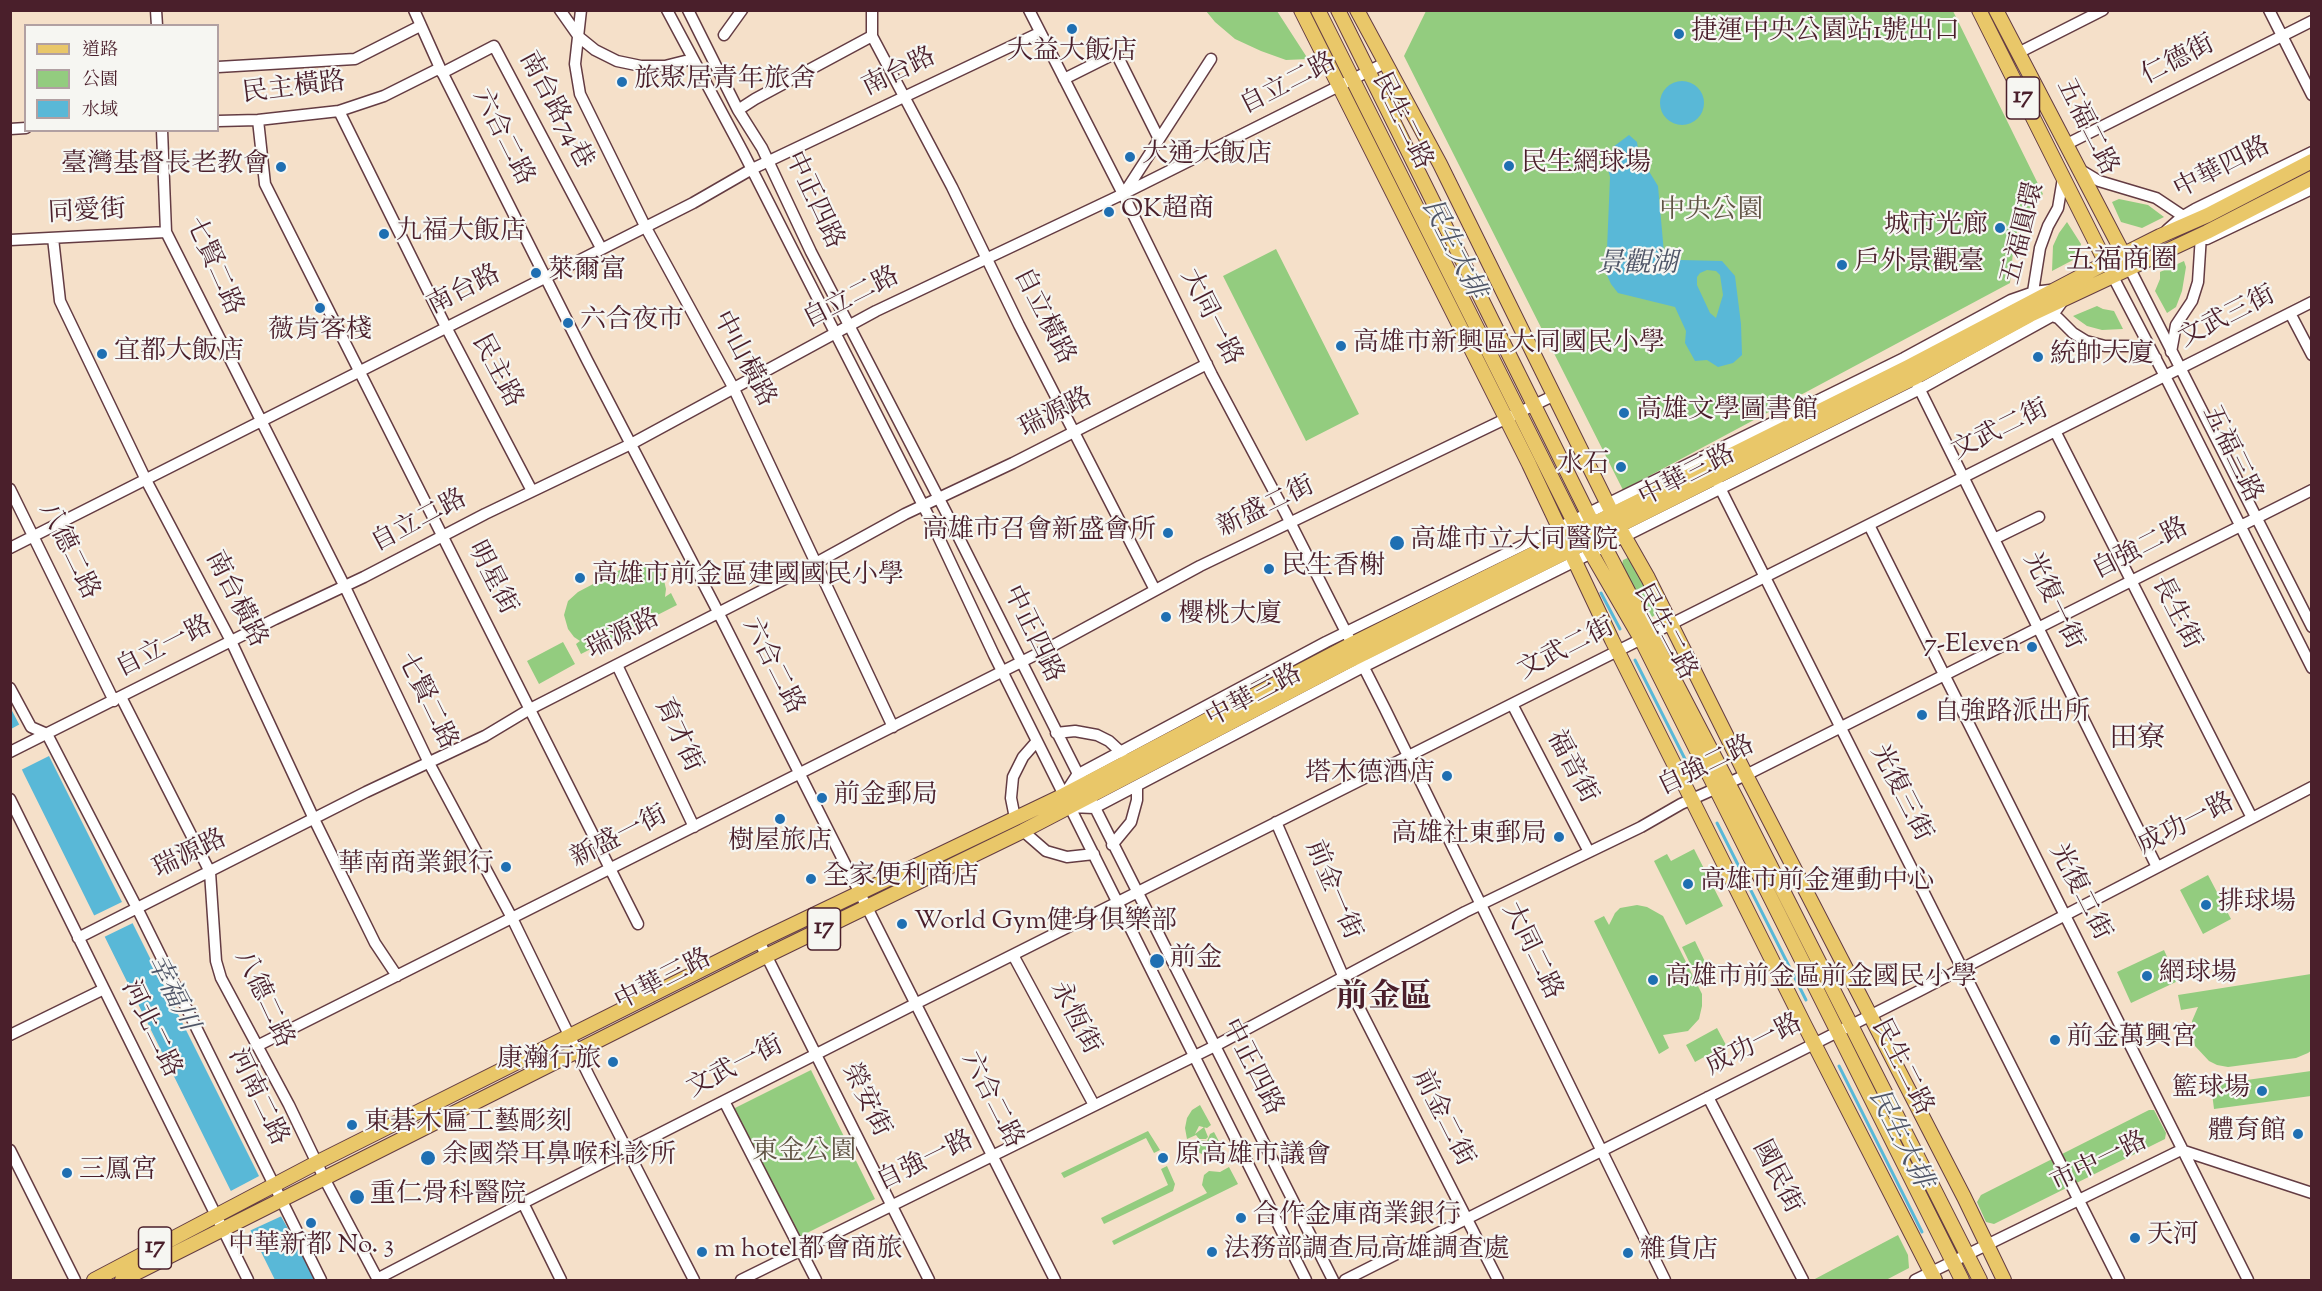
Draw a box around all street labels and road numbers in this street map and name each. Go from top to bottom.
street label: 仁德街 [2137,30,2221,94]
street label: 南台路 [858,43,942,105]
street label: 南台路74巷 [510,47,598,175]
street label: 自立二路 [1236,48,1342,124]
street label: 民主橫路 [240,68,348,112]
street label: 民生二路 [1363,68,1437,176]
street label: 五福二路 [2047,75,2123,181]
road number: 17 [2006,77,2040,119]
street label: 六合二路 [463,85,539,191]
street label: 中華四路 [2170,132,2276,208]
street label: 中正四路 [776,147,848,255]
street label: 五福圓環 [1997,180,2053,288]
street label: 同愛街 [47,196,127,232]
street label: 七賢二路 [177,213,247,321]
street label: 南台路 [423,260,507,324]
street label: 自立二路 [799,262,905,338]
street label: 自立橫路 [1004,264,1080,370]
street label: 大同一路 [1171,265,1247,371]
street label: 文武三街 [2175,281,2281,357]
street label: 中山橫路 [704,307,780,413]
street label: 民主路 [463,330,527,414]
street label: 瑞源路 [1015,383,1099,447]
street label: 文武二街 [1947,395,2055,469]
street label: 五福三路 [2193,401,2267,509]
street label: 中華三路 [1635,440,1741,516]
street label: 新盛二街 [1213,472,1321,546]
street label: 自立二路 [367,485,473,561]
street label: 八德二路 [30,498,104,606]
street label: 自強二路 [2088,513,2194,589]
street label: 明星街 [458,537,522,621]
street label: 南台橫路 [196,547,272,653]
street label: 光復一街 [2014,548,2088,656]
street label: 長生街 [2142,572,2206,656]
street label: 民生二路 [1625,580,1701,686]
street label: 中正四路 [994,581,1068,689]
street label: 瑞源路 [582,604,666,668]
street label: 自立一路 [112,611,218,687]
street label: 文武二街 [1514,613,1620,689]
street label: 六合二路 [733,614,809,720]
street label: 七賢二路 [388,648,462,756]
street label: 中華三路 [1202,660,1308,736]
street label: 育才街 [645,694,707,778]
street label: 福音街 [1538,726,1602,810]
street label: 自強二路 [1653,731,1761,805]
street label: 光復三街 [1861,741,1937,847]
street label: 成功一路 [2134,788,2240,864]
street label: 新盛一街 [567,801,673,877]
street label: 瑞源路 [149,825,233,887]
street label: 前金一街 [1296,837,1366,945]
street label: 光復二街 [2040,840,2116,946]
street label: 大同二路 [1493,898,1567,1006]
road number: 17 [808,908,840,950]
street label: 中華三路 [611,944,717,1020]
street label: 八德二路 [226,946,298,1054]
street label: 河北二路 [112,976,186,1084]
street label: 永恆街 [1041,977,1105,1061]
street label: 成功一路 [1702,1009,1808,1085]
street label: 中正四路 [1212,1015,1288,1121]
street label: 民生二路 [1862,1015,1938,1121]
street label: 文武一街 [683,1031,789,1107]
street label: 河南二路 [219,1044,293,1152]
street label: 六合二路 [952,1048,1028,1154]
street label: 榮安街 [833,1059,895,1143]
street label: 前金二街 [1403,1066,1479,1172]
street label: 自強一路 [872,1126,980,1200]
street label: 市中一路 [2046,1127,2154,1201]
street label: 國民街 [1743,1136,1807,1220]
road number: 17 [138,1227,172,1269]

